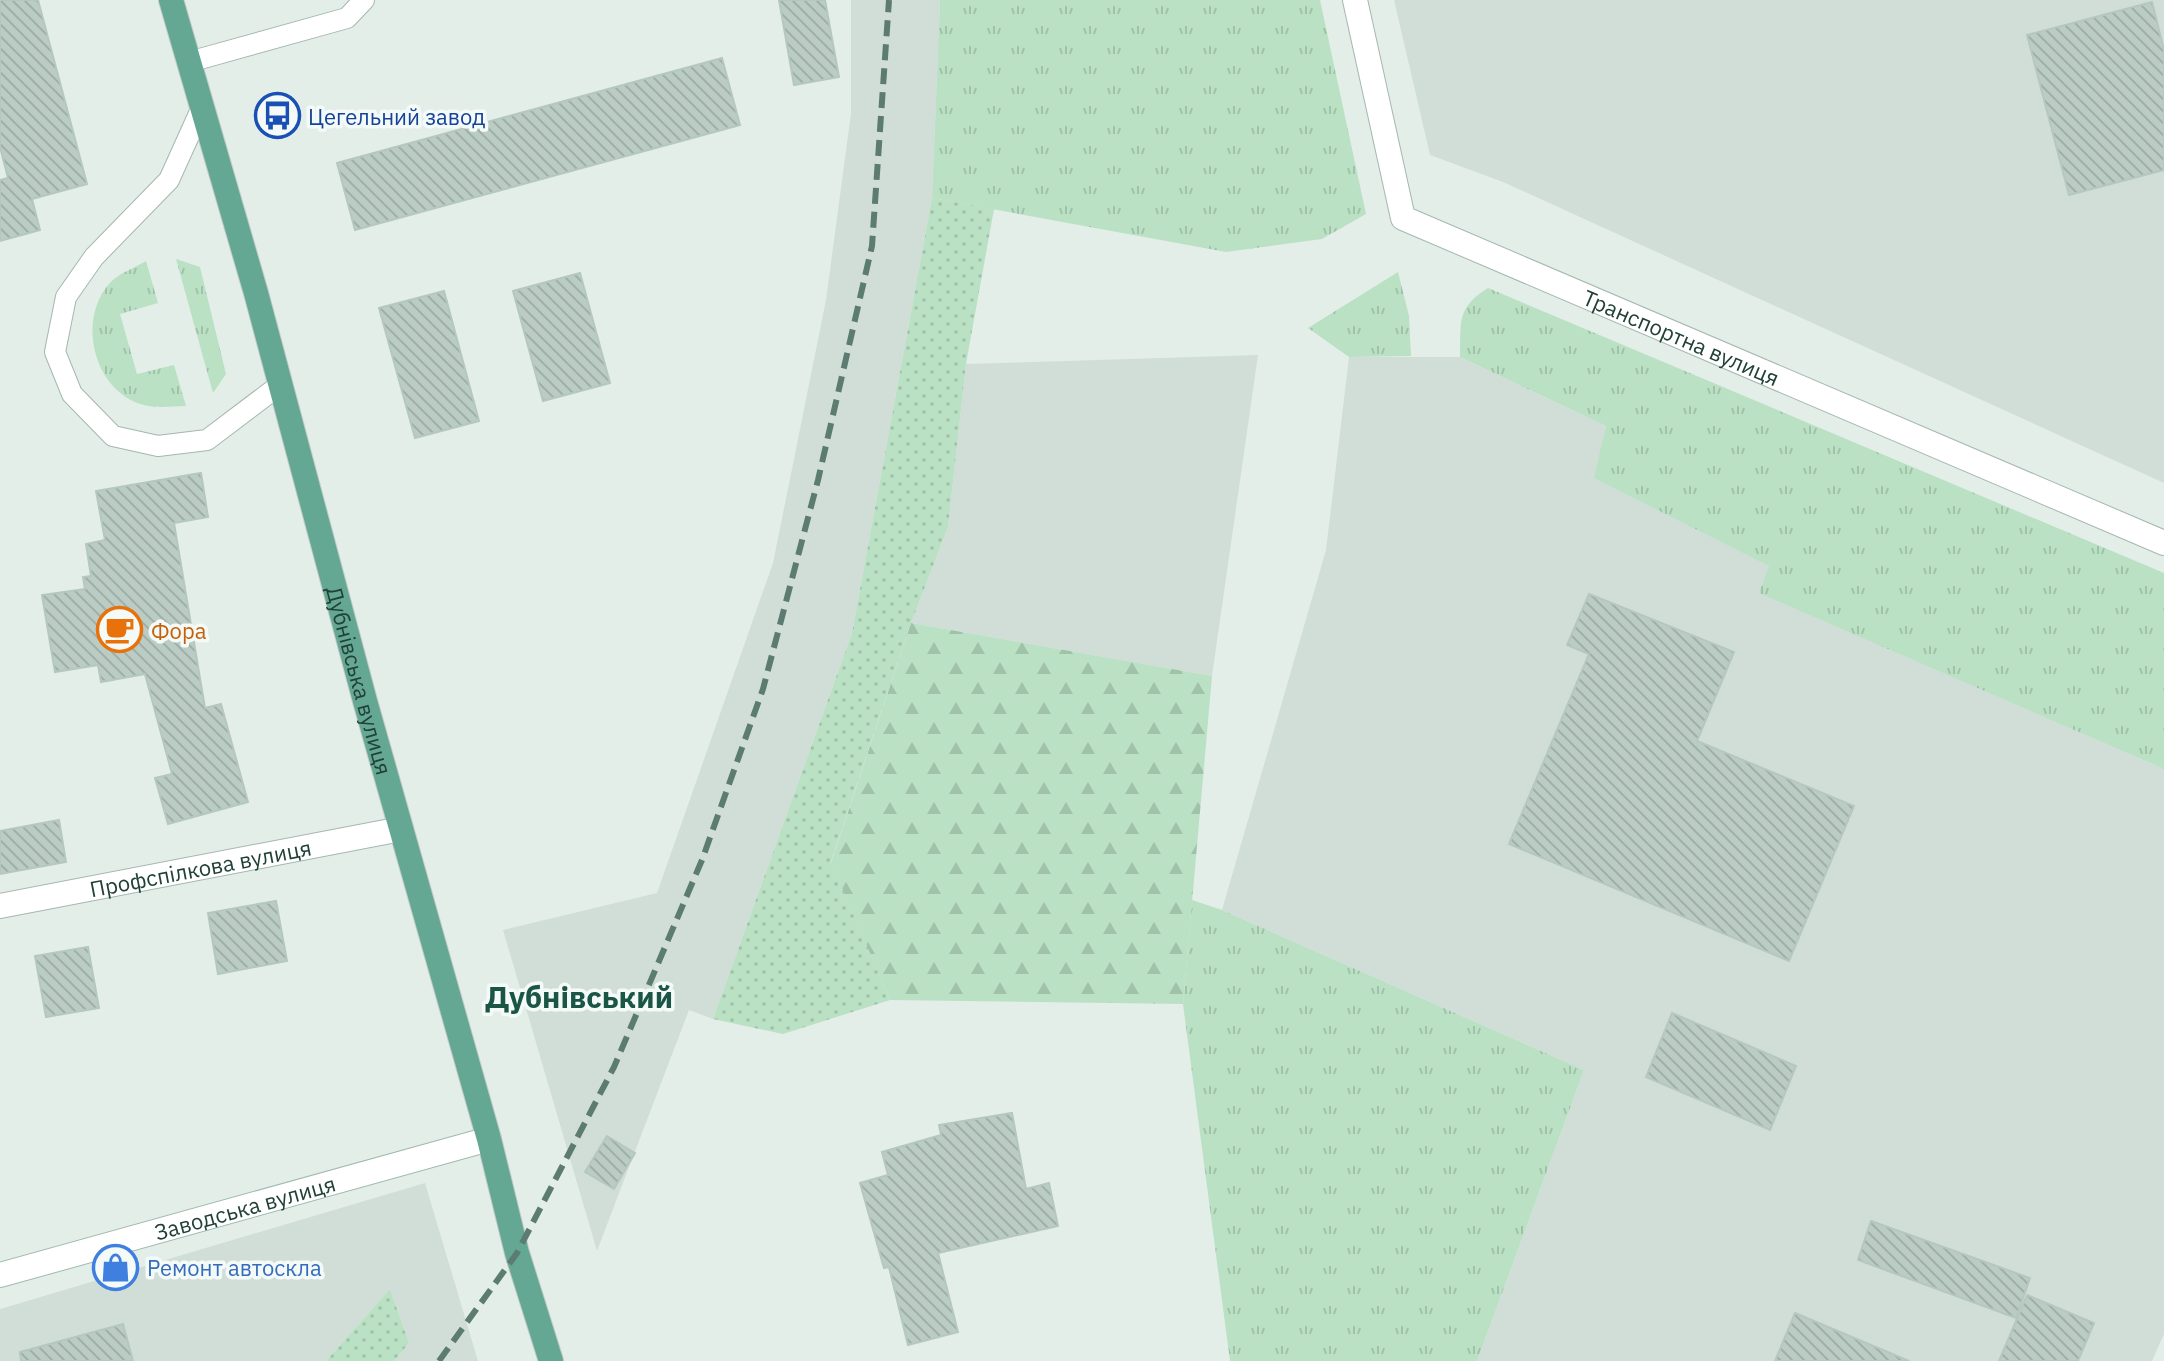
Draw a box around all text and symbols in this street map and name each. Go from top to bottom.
bus stop icon: Цегельний завод [253,92,301,140]
place label: Цегельний завод [308,102,485,131]
street label: Транспортна вулиця [1579,282,1784,392]
street label: Дубнівська вулиця [320,583,400,778]
cafe icon: Фора [96,606,144,654]
place label: Фора [151,616,207,645]
street label: Профспілкова вулиця [87,832,314,903]
district label: Дубнівський [485,977,673,1016]
street label: Заводська вулиця [151,1168,339,1246]
shop icon: Ремонт автоскла [92,1243,140,1291]
place label: Ремонт автоскла [147,1253,322,1282]

